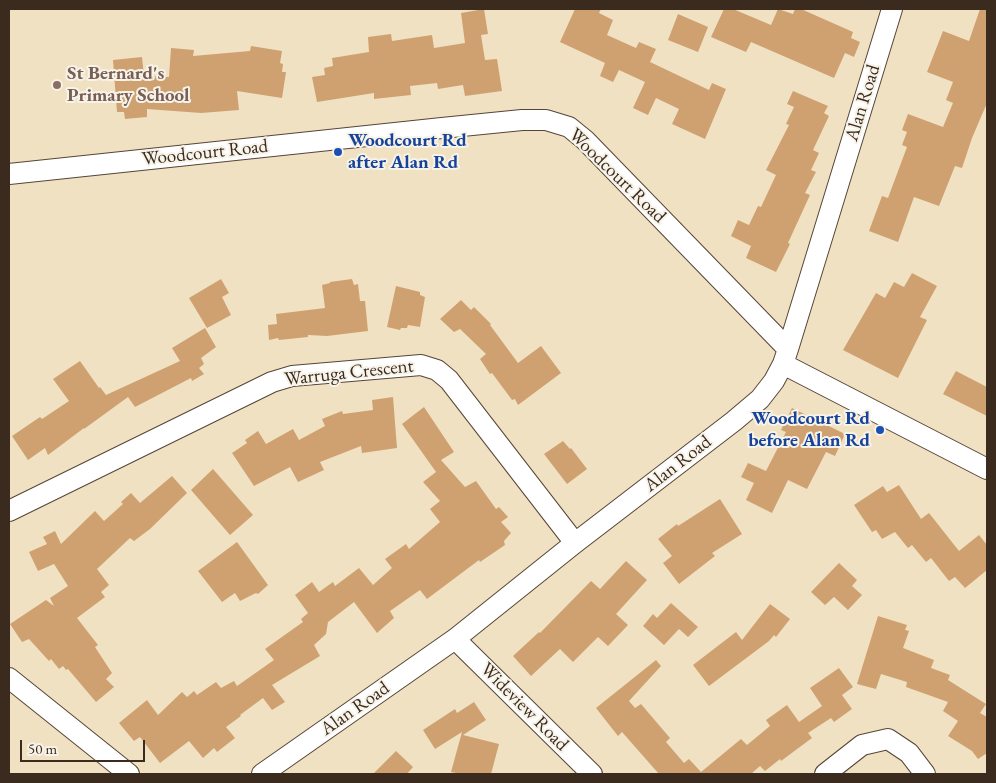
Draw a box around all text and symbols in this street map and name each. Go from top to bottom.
street label: Alan Road [841,62,885,144]
place label: St Bernard's Primary School [67,63,189,107]
marker: St Bernard's Primary School [51,79,63,91]
street label: Woodcourt Road [564,124,670,228]
place label: Woodcourt Rd after Alan Rd [348,130,467,174]
street label: Woodcourt Road [141,135,269,171]
marker: Woodcourt Rd after Alan Rd [332,146,344,158]
street label: Warruga Crescent [283,355,415,391]
place label: Woodcourt Rd before Alan Rd [748,408,870,452]
marker: Woodcourt Rd before Alan Rd [874,424,886,436]
street label: Alan Road [640,431,716,497]
street label: Wideview Road [475,658,573,756]
street label: Alan Road [316,677,394,741]
scale bar [22,730,148,762]
text: 50 m [28,739,57,758]

